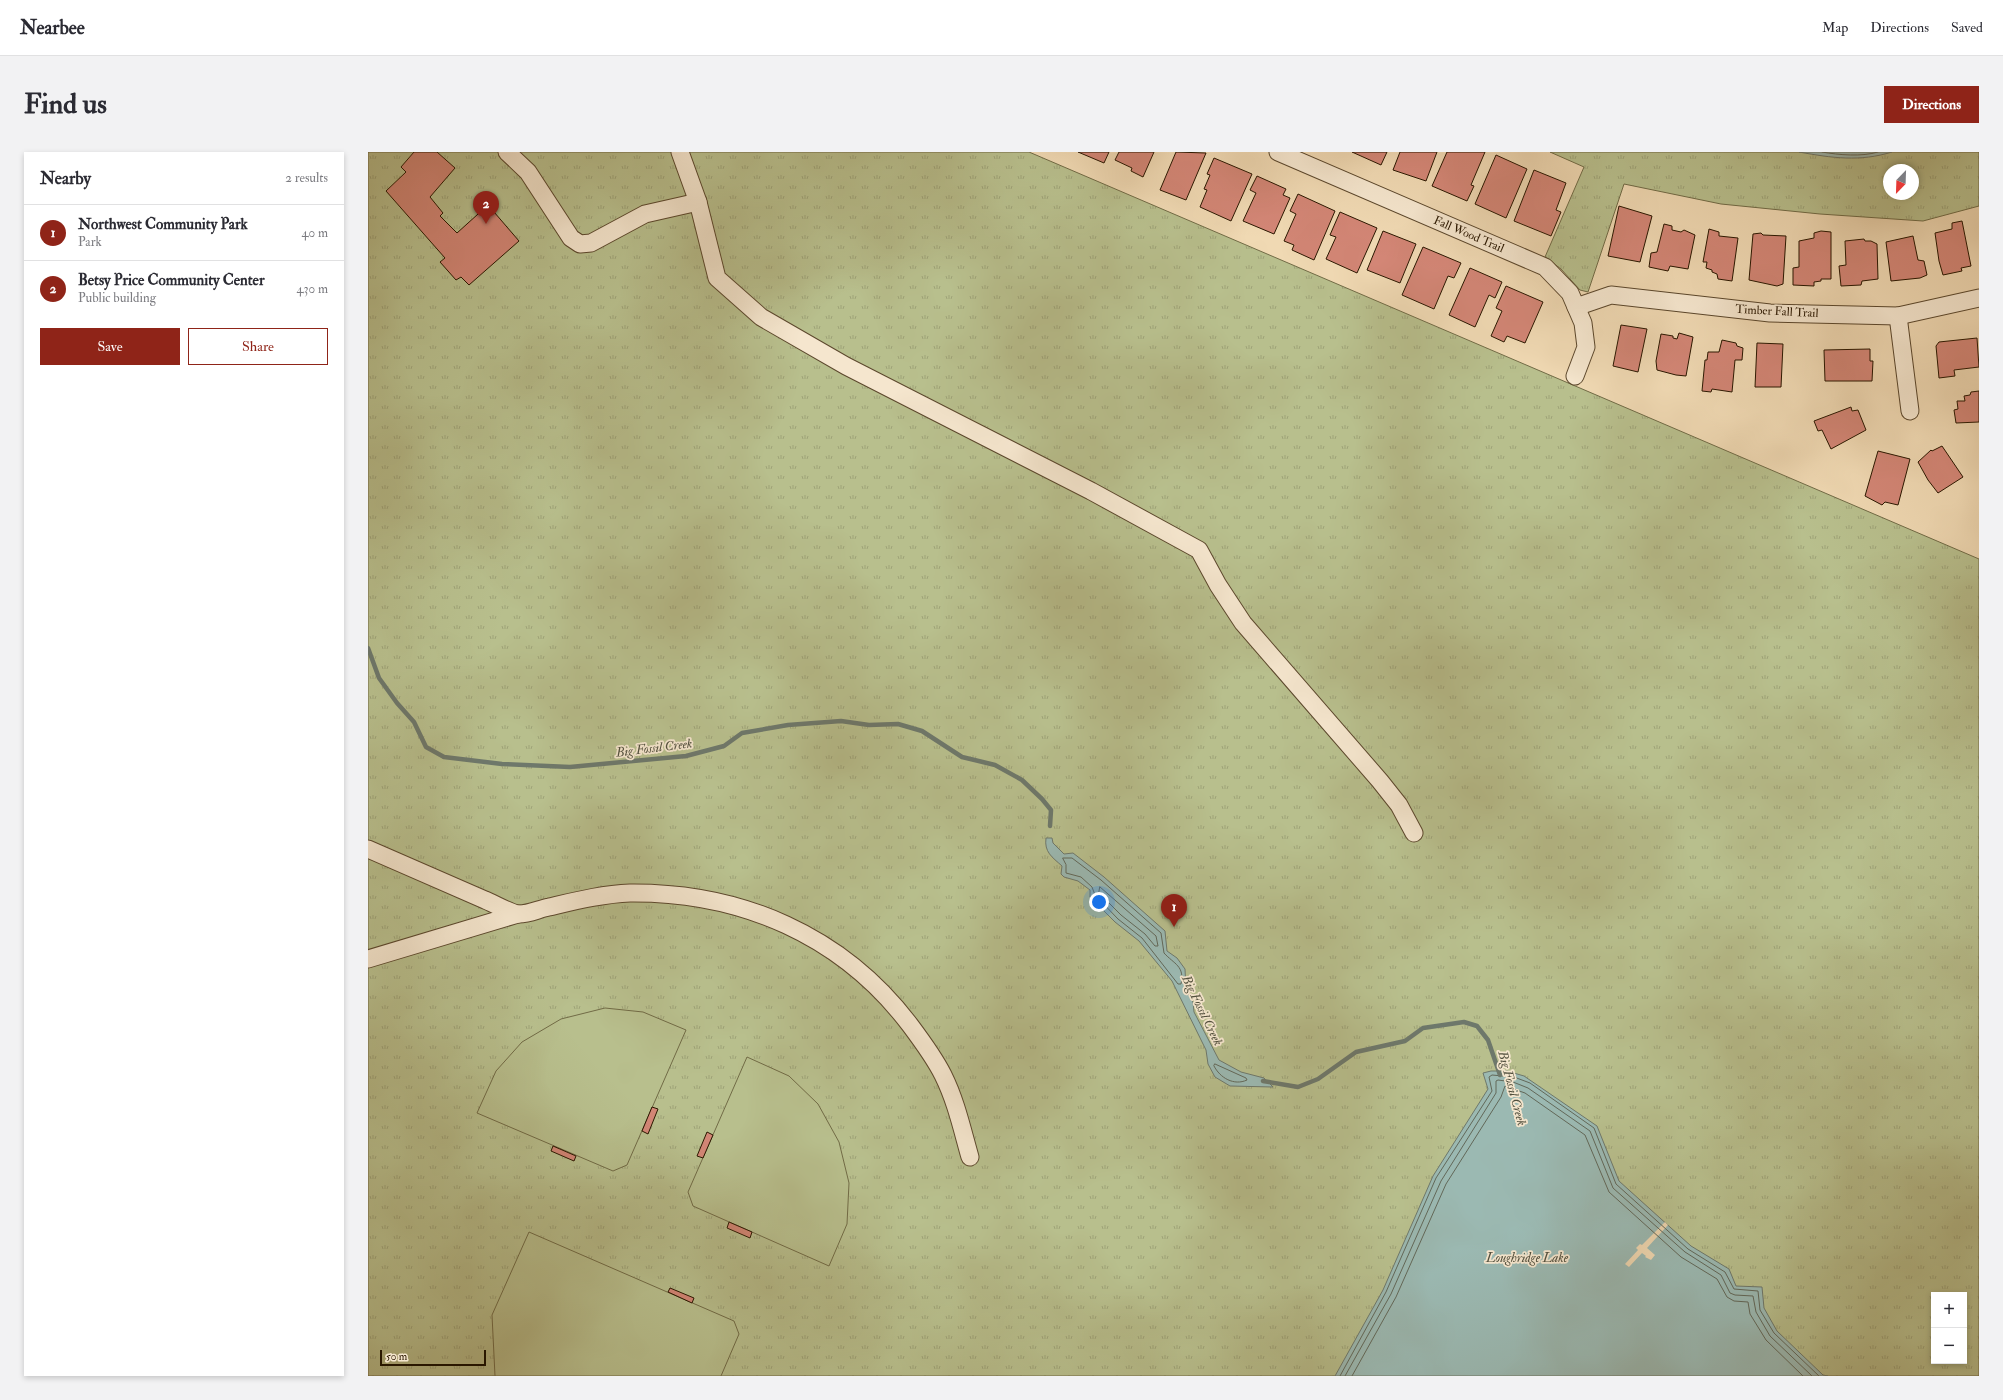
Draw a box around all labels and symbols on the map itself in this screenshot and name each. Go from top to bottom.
north arrow [1883,164,1919,200]
pin: 2 [473,191,499,224]
street label: Fall Wood Trail [1431,213,1506,256]
street label: Timber Fall Trail [1735,302,1819,321]
water label: Big Fossil Creek [614,735,693,761]
your location [1089,892,1109,912]
pin: 1 [1161,894,1187,927]
water label: Big Fossil Creek [1178,972,1226,1048]
water label: Big Fossil Creek [1494,1048,1530,1127]
water label: Loughridge Lake [1485,1250,1569,1266]
scale bar [380,1348,486,1367]

